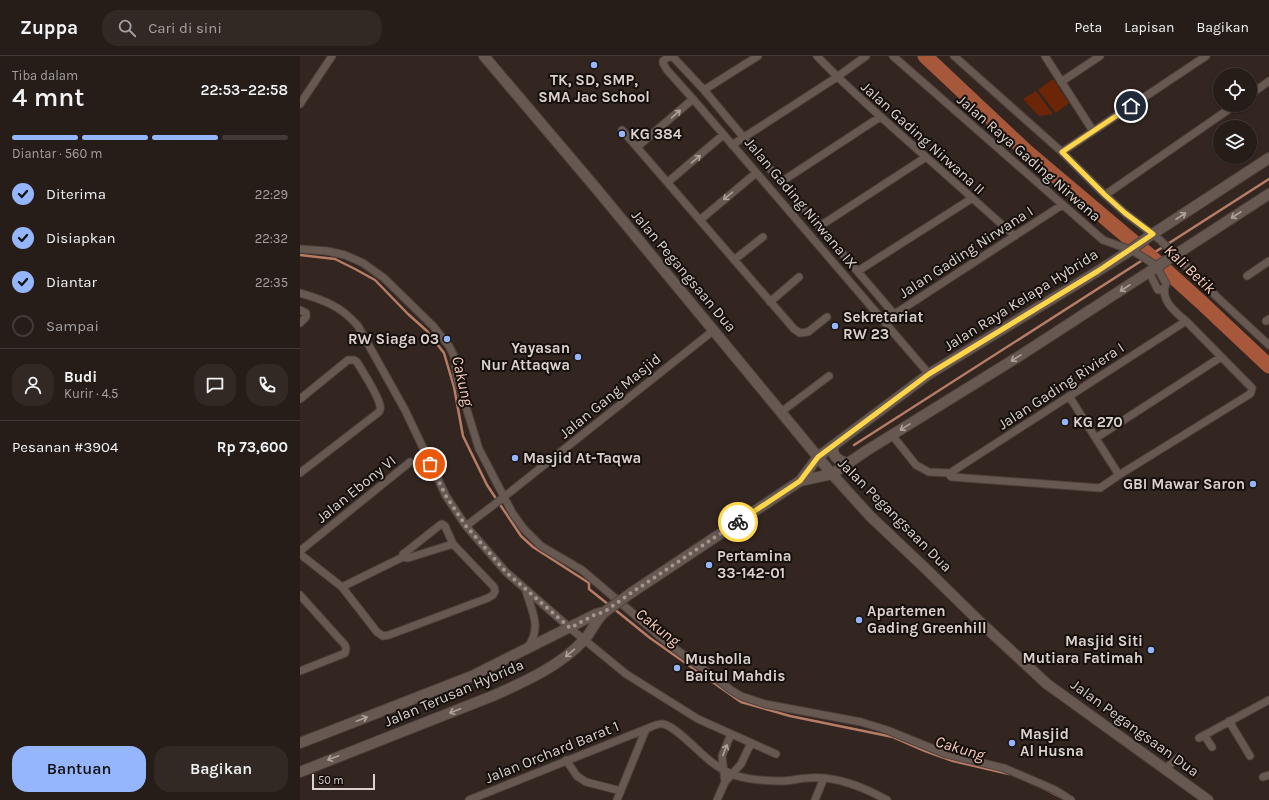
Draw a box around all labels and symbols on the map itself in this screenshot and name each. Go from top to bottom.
marker: TK, SD, SMP, SMA Jac School [589,60,599,70]
place label: TK, SD, SMP, SMA Jac School [538,71,650,106]
street label: Jalan Gading Nirwana II [857,78,989,198]
pin [1114,89,1148,123]
street label: Jalan Raya Gading Nirwana [953,91,1105,225]
one-way arrow [670,109,681,118]
place label: KG 384 [630,125,682,143]
marker: KG 384 [617,129,627,139]
street label: Jalan Gading Nirwana IX [741,134,861,272]
one-way arrow [690,154,701,163]
one-way arrow [722,192,733,201]
street label: Jalan Gading Nirwana I [896,202,1036,302]
street label: Jalan Pegangsaan Dua [628,206,740,336]
one-way arrow [1175,211,1186,220]
one-way arrow [1230,212,1242,220]
water label: Kali Betik [1161,241,1220,298]
street label: Jalan Raya Kelapa Hybrida [941,245,1101,355]
one-way arrow [1120,284,1131,292]
place label: Sekretariat RW 23 [843,308,923,343]
marker: Sekretariat RW 23 [830,321,840,331]
place label: RW Siaga 03 [348,330,439,348]
marker: RW Siaga 03 [442,334,452,344]
place label: Yayasan Nur Attaqwa [481,339,570,374]
street label: Jalan Gading Riviera I [995,339,1127,433]
street label: Jalan Gang Masjid [556,350,664,442]
marker: Yayasan Nur Attaqwa [573,352,583,362]
water label: Cakung [448,354,478,409]
one-way arrow [1010,355,1022,363]
place label: KG 270 [1073,413,1123,431]
marker: KG 270 [1060,417,1070,427]
one-way arrow [900,423,911,431]
pin [413,447,447,481]
place label: Masjid At-Taqwa [523,449,641,467]
street label: Jalan Ebony VI [313,451,399,527]
marker: Masjid At-Taqwa [510,453,520,463]
street label: Jalan Pegangsaan Dua [834,454,956,576]
place label: GBI Mawar Saron [1123,475,1245,493]
marker: GBI Mawar Saron [1248,479,1258,489]
courier [718,502,758,542]
place label: Pertamina 33-142-01 [717,547,792,582]
marker: Pertamina 33-142-01 [704,560,714,570]
place label: Apartemen Gading Greenhill [867,602,987,637]
water label: Cakung [632,604,684,651]
marker: Apartemen Gading Greenhill [854,615,864,625]
place label: Masjid Siti Mutiara Fatimah [1023,632,1143,667]
marker: Masjid Siti Mutiara Fatimah [1146,645,1156,655]
one-way arrow [565,648,575,657]
place label: Musholla Baitul Mahdis [685,650,785,685]
street label: Jalan Terusan Hybrida [382,655,526,731]
marker: Musholla Baitul Mahdis [672,663,682,673]
street label: Jalan Pegangsaan Dua [1067,675,1203,781]
one-way arrow [449,708,461,716]
one-way arrow [356,714,368,722]
street label: Jalan Orchard Barat 1 [482,717,622,787]
place label: Masjid Al Husna [1020,725,1084,760]
water label: Cakung [933,732,988,765]
marker: Masjid Al Husna [1007,738,1017,748]
one-way arrow [721,744,729,756]
one-way arrow [328,755,340,763]
scale bar [312,772,375,791]

